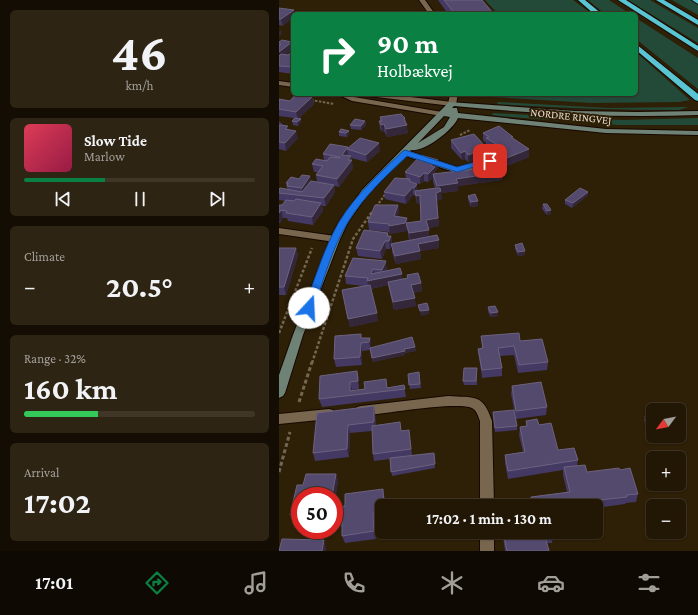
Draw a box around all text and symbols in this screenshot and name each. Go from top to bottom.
text: 46 [111,23,168,81]
icon: right [311,28,363,80]
text: 90 m [377,28,438,59]
text: Holbækvej [377,61,453,81]
text: km/h [125,78,154,93]
street label: NORDRE RINGVEJ [530,106,612,127]
text: Slow Tide [84,133,147,149]
pin [473,144,507,178]
text: Marlow [84,149,125,164]
icon: arrive [479,150,501,172]
icon: previous [52,188,74,210]
icon: pause [129,188,151,210]
icon: next [206,188,228,210]
text: Climate [24,249,65,264]
text: 20.5° [106,270,173,303]
text: − [24,274,36,299]
text: + [243,274,255,299]
position arrow [288,287,330,329]
text: Range · 32% [24,351,86,366]
text: 160 km [24,372,117,405]
north arrow [646,403,686,443]
map controls [646,403,686,539]
button: + [646,451,686,491]
text: Arrival [24,465,59,480]
text: 17:02 [24,486,91,519]
speed limit sign: 50 [291,487,343,539]
button: − [646,499,686,539]
text: 17:02 · 1 min · 130 m [426,511,552,527]
icon: directions [143,569,171,597]
icon: music [242,569,270,597]
icon: phone [340,569,368,597]
icon: climate [438,569,466,597]
icon: car [537,569,565,597]
icon: filters [635,569,663,597]
text: 17:01 [35,573,73,593]

